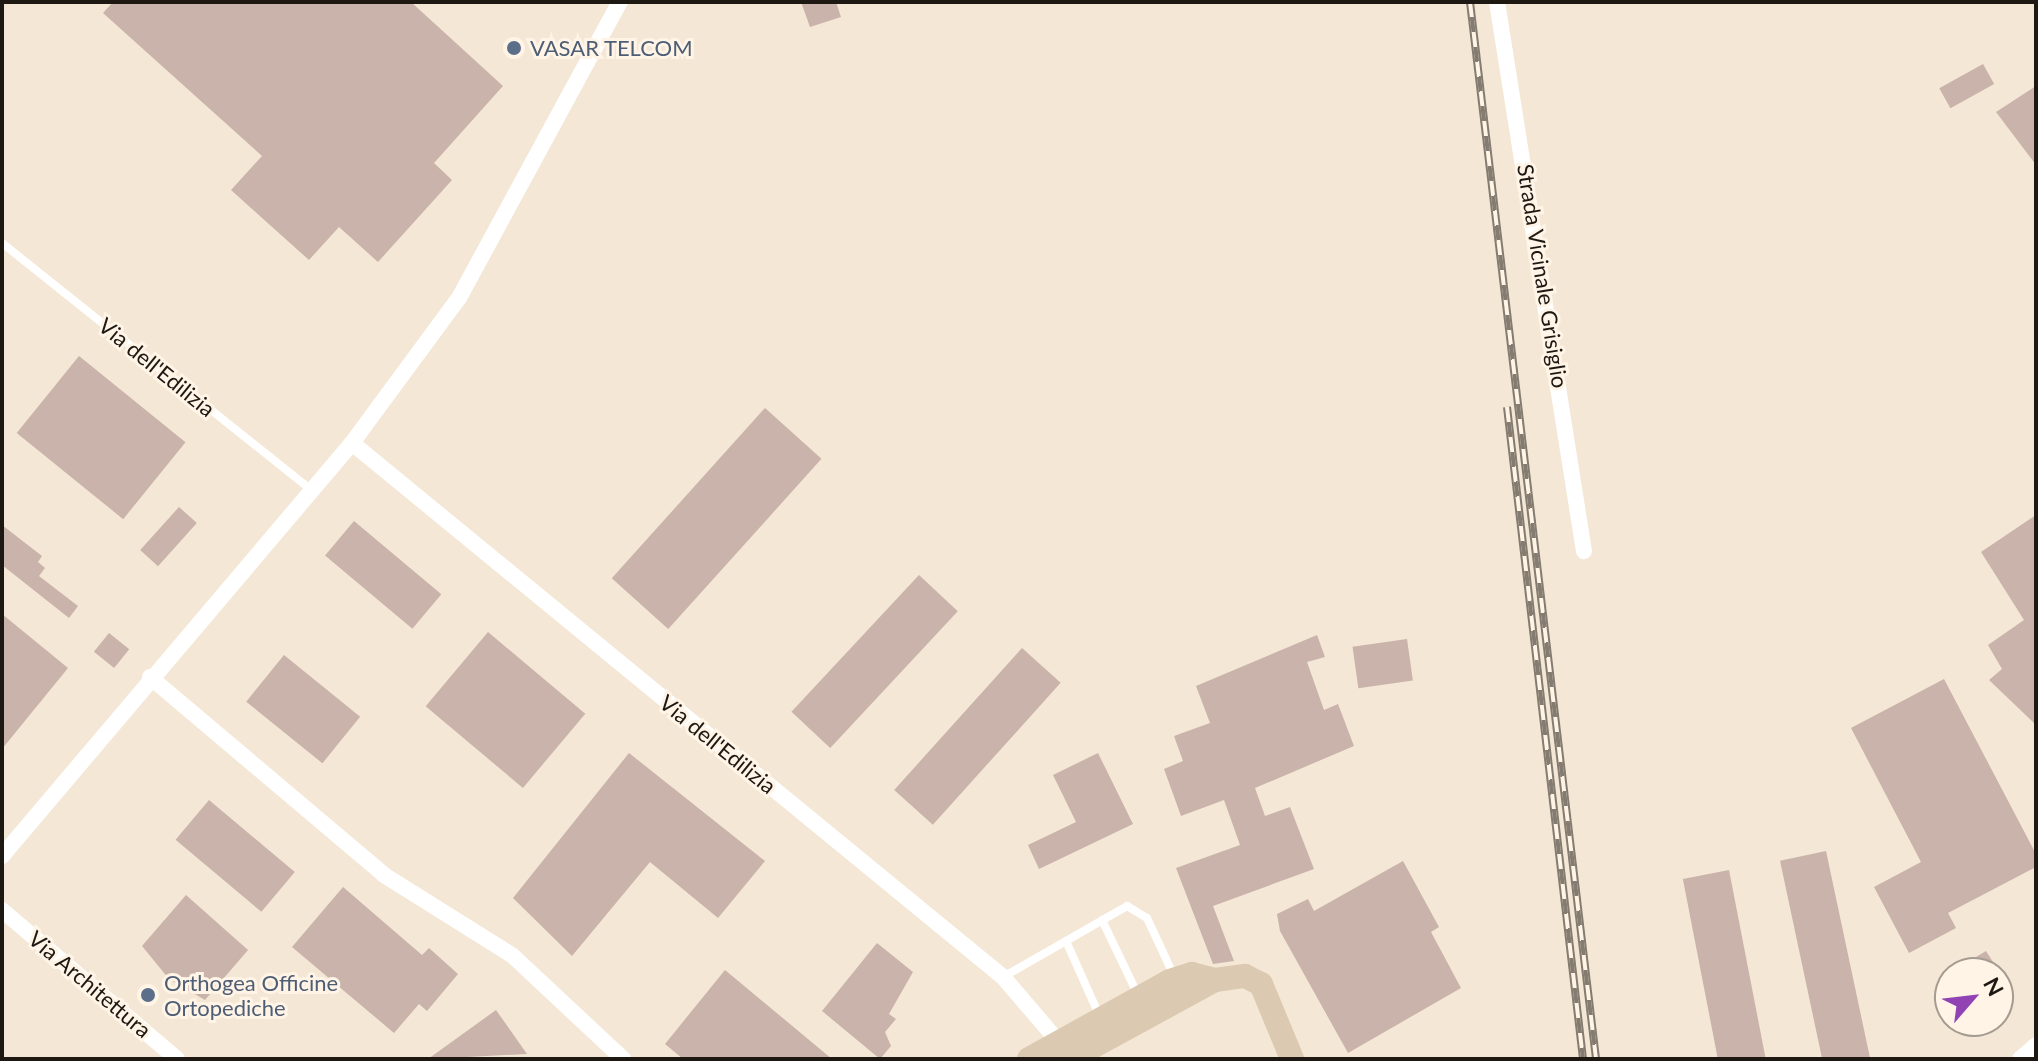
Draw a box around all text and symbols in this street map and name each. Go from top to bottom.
place label: VASAR TELCOM [530,35,693,61]
marker: VASAR TELCOM [505,39,523,57]
street label: Strada Vicinale Grisiglio [1512,162,1574,390]
street label: Via dell'Edilizia [94,312,220,422]
street label: Via dell'Edilizia [655,689,781,799]
street label: Via Architettura [23,925,157,1043]
north arrow [1934,957,2014,1037]
place label: Orthogea Officine Ortopediche [164,969,338,1020]
text: N [1978,973,2010,1000]
marker: Orthogea Officine Ortopediche [139,986,157,1004]

